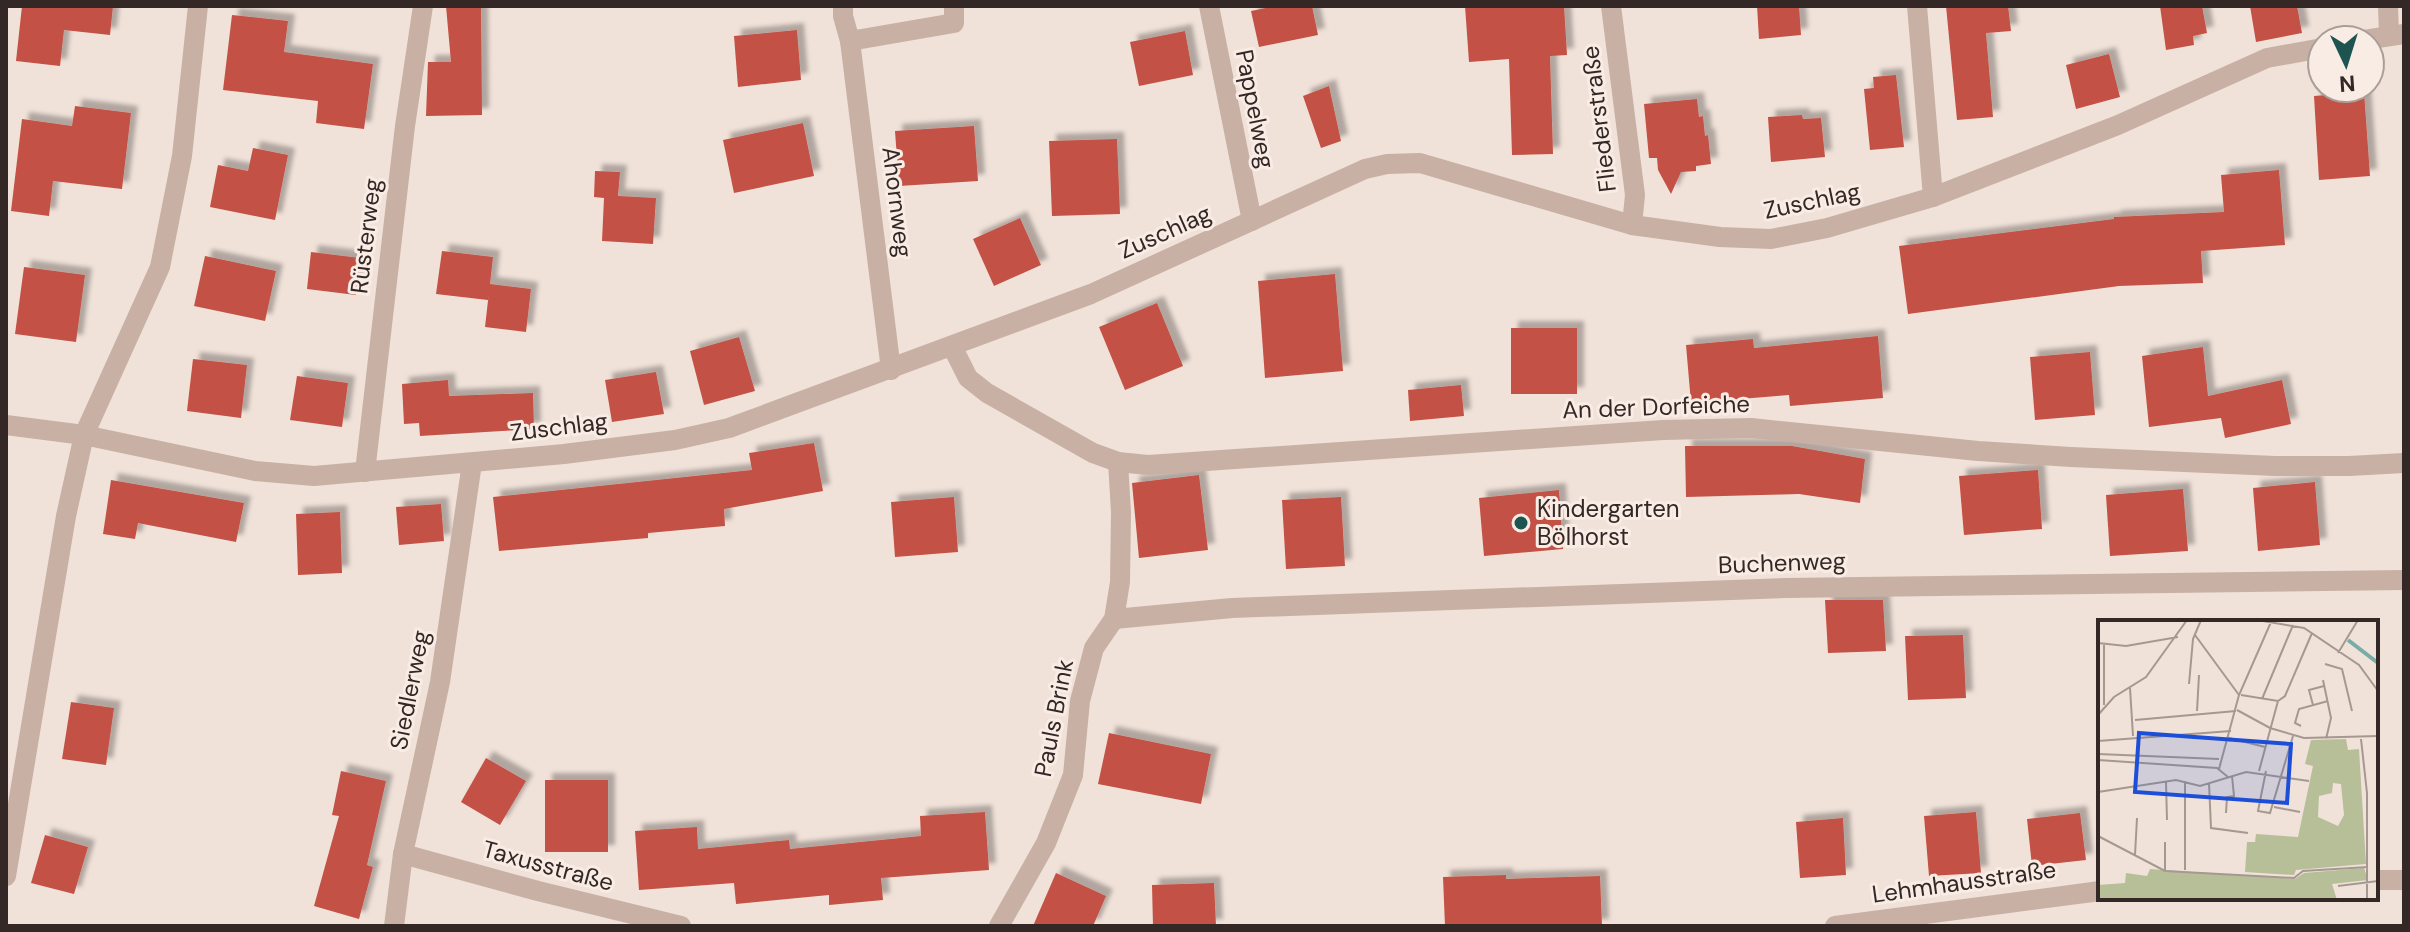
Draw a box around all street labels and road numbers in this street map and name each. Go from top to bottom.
street label: Fliederstraße [1574,44,1623,194]
street label: Pappelweg [1229,47,1282,171]
street label: Ahornweg [875,145,920,259]
street label: Zuschlag [1761,175,1863,226]
street label: Rüsterweg [343,177,388,295]
street label: Zuschlag [1114,197,1216,266]
street label: An der Dorfeiche [1562,388,1750,425]
street label: Zuschlag [508,405,610,448]
street label: Buchenweg [1717,545,1846,580]
street label: Siedlerweg [383,628,436,752]
street label: Pauls Brink [1027,657,1080,779]
street label: Taxusstraße [479,833,617,898]
street label: Lehmhausstraße [1870,853,2058,910]

